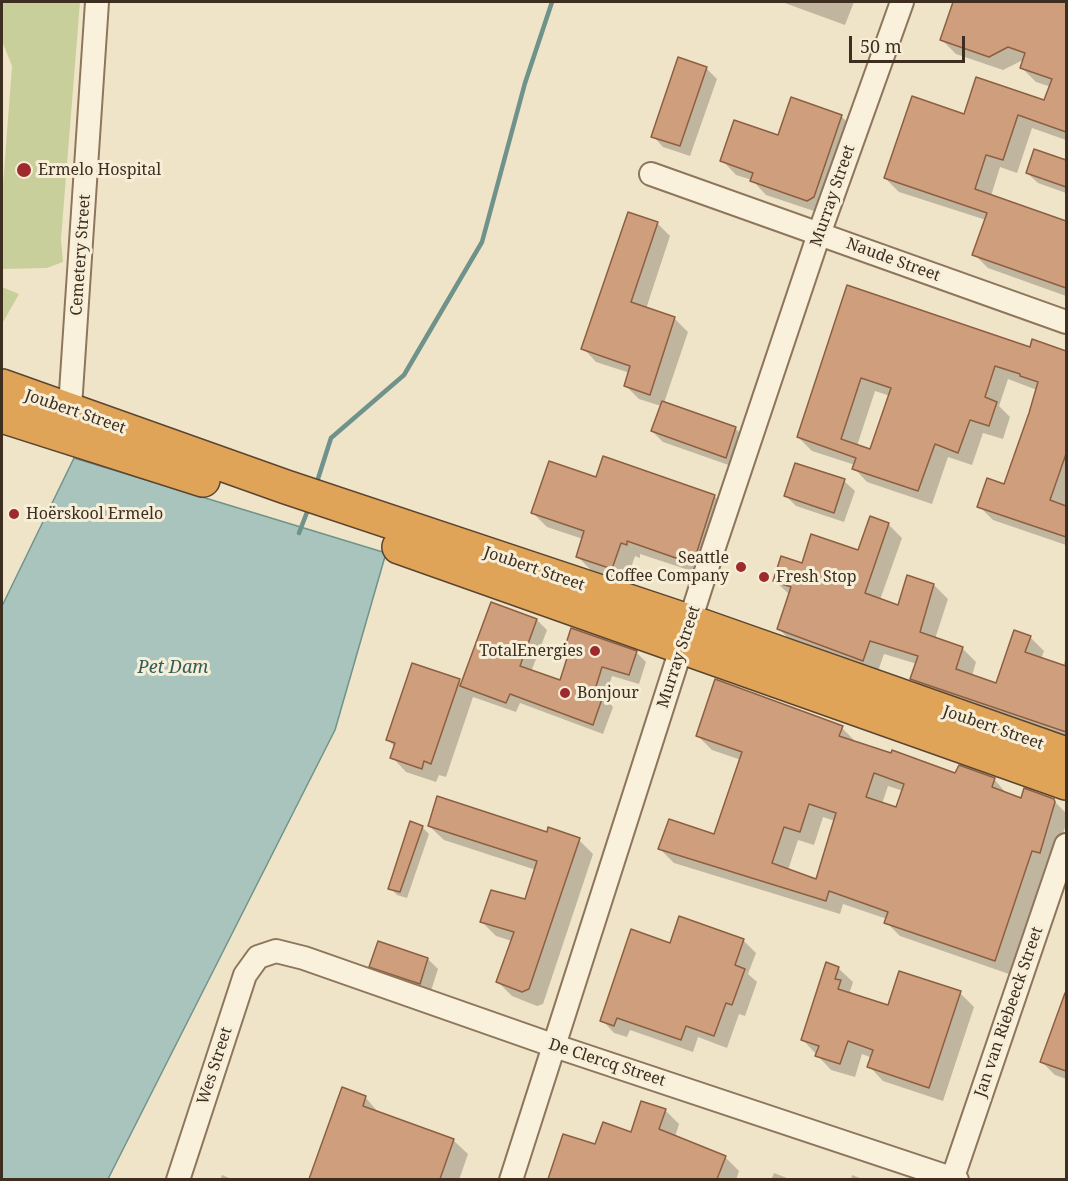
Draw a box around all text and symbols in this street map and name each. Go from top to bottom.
scale bar [852,24,968,62]
text: 50 m [860,34,902,58]
street label: Murray Street [807,143,859,249]
place label: Ermelo Hospital [38,160,161,180]
marker: Ermelo Hospital [15,161,33,179]
street label: Cemetery Street [67,194,95,316]
street label: Naude Street [843,234,943,286]
street label: Joubert Street [22,386,128,438]
place label: Hoërskool Ermelo [26,504,163,524]
marker: Hoërskool Ermelo [7,507,21,521]
street label: Joubert Street [481,543,587,595]
place label: Seattle Coffee Company [605,548,729,586]
marker: Seattle Coffee Company [734,560,748,574]
place label: Fresh Stop [776,567,856,587]
marker: Fresh Stop [757,570,771,584]
street label: Murray Street [653,603,705,711]
place label: TotalEnergies [479,641,583,661]
marker: TotalEnergies [588,644,602,658]
water label: Pet Dam [138,657,208,679]
place label: Bonjour [577,683,639,703]
marker: Bonjour [558,686,572,700]
street label: Joubert Street [940,702,1046,754]
street label: Jan van Riebeeck Street [971,924,1047,1100]
street label: Wes Street [193,1025,237,1107]
street label: De Clercq Street [546,1035,668,1091]

